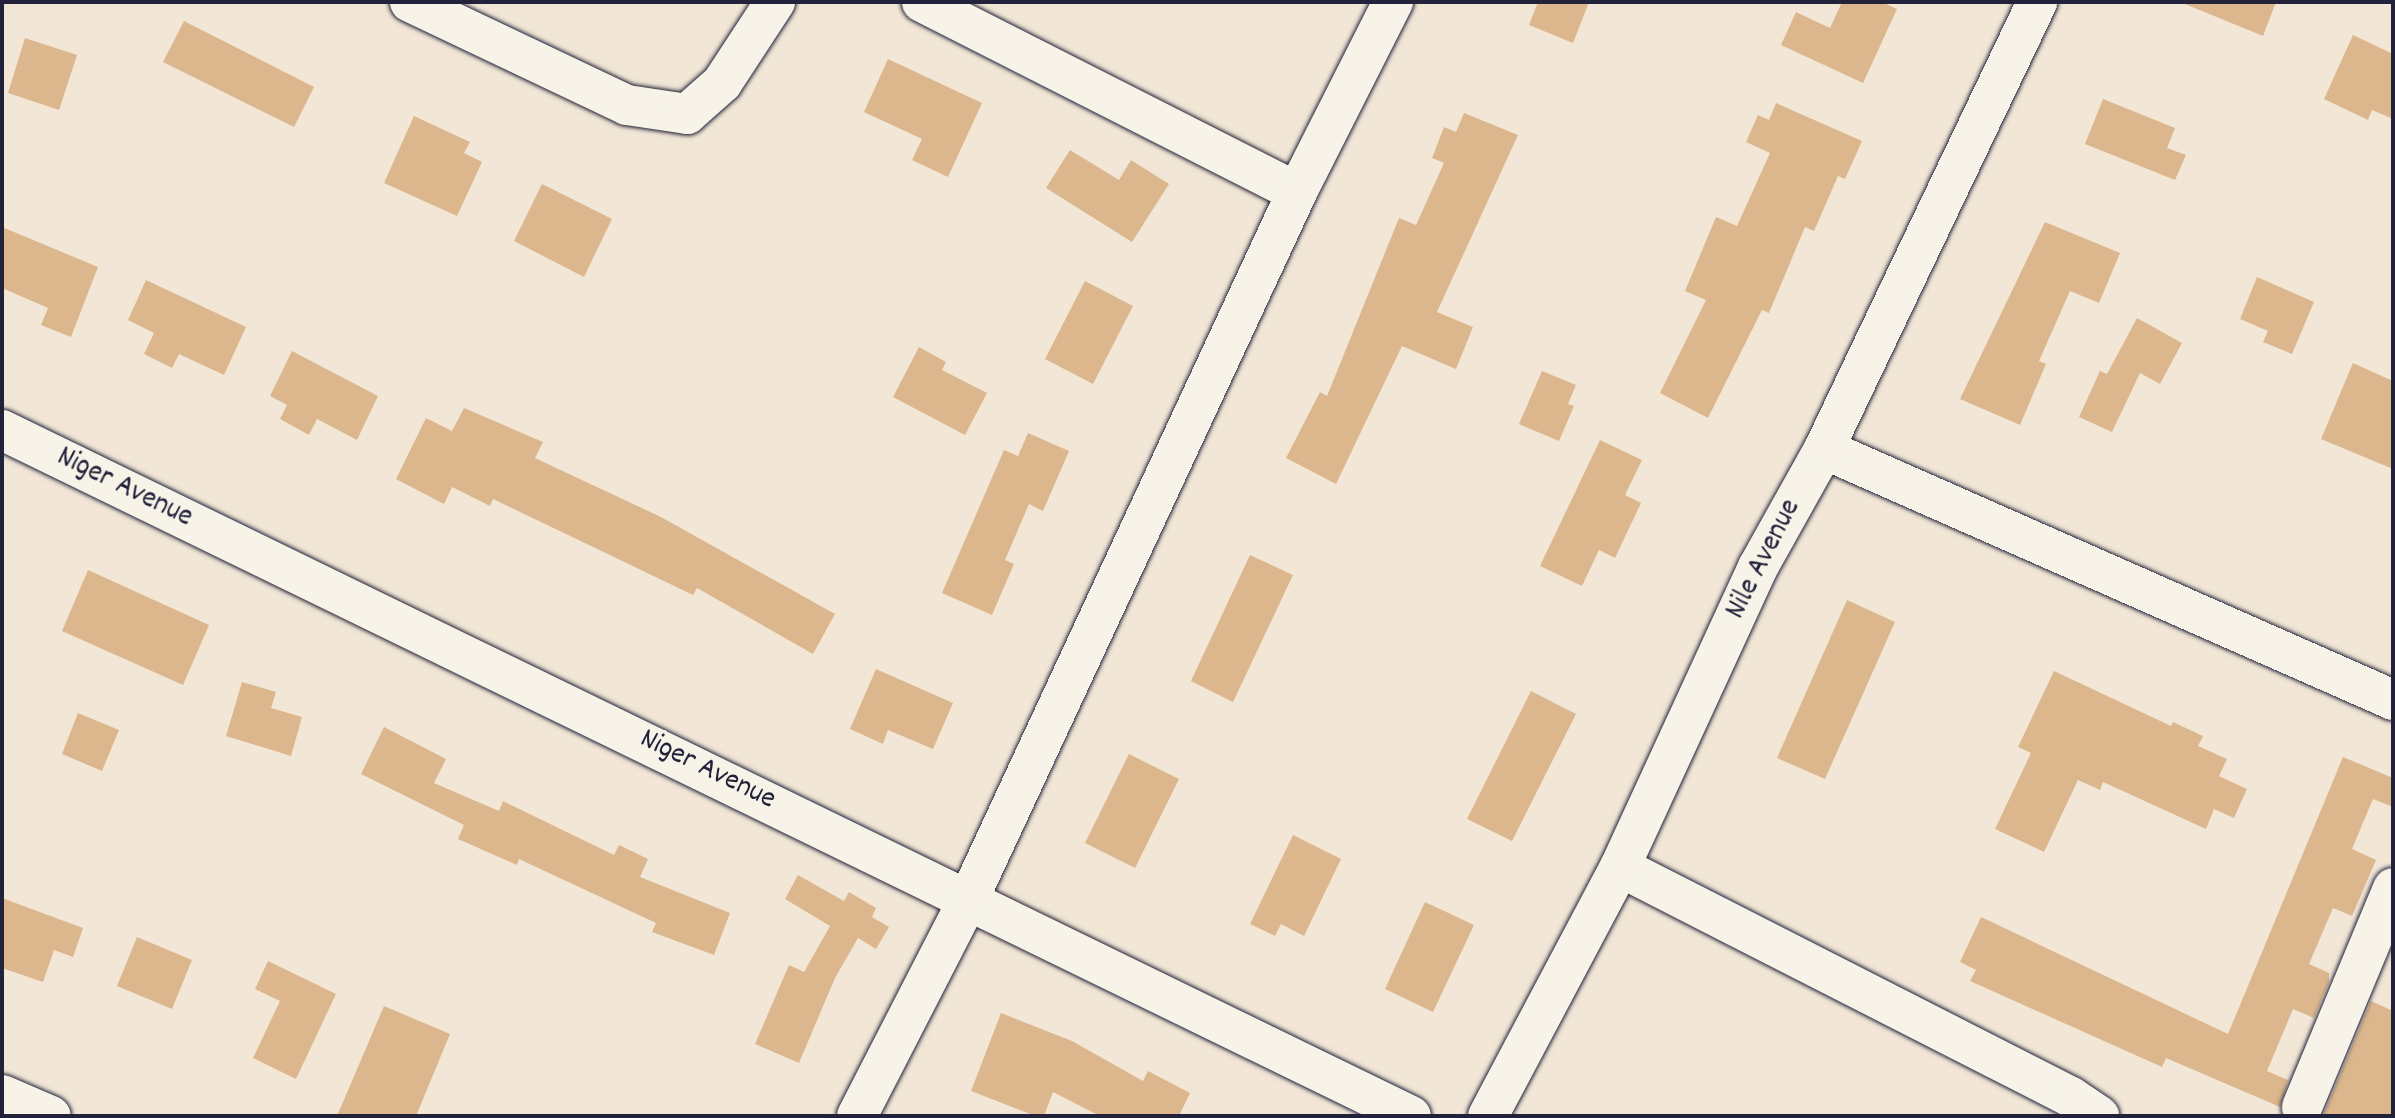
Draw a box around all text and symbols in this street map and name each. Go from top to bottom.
street label: Niger Avenue [50,441,198,537]
street label: Nile Avenue [1720,494,1810,626]
street label: Niger Avenue [633,723,781,819]

